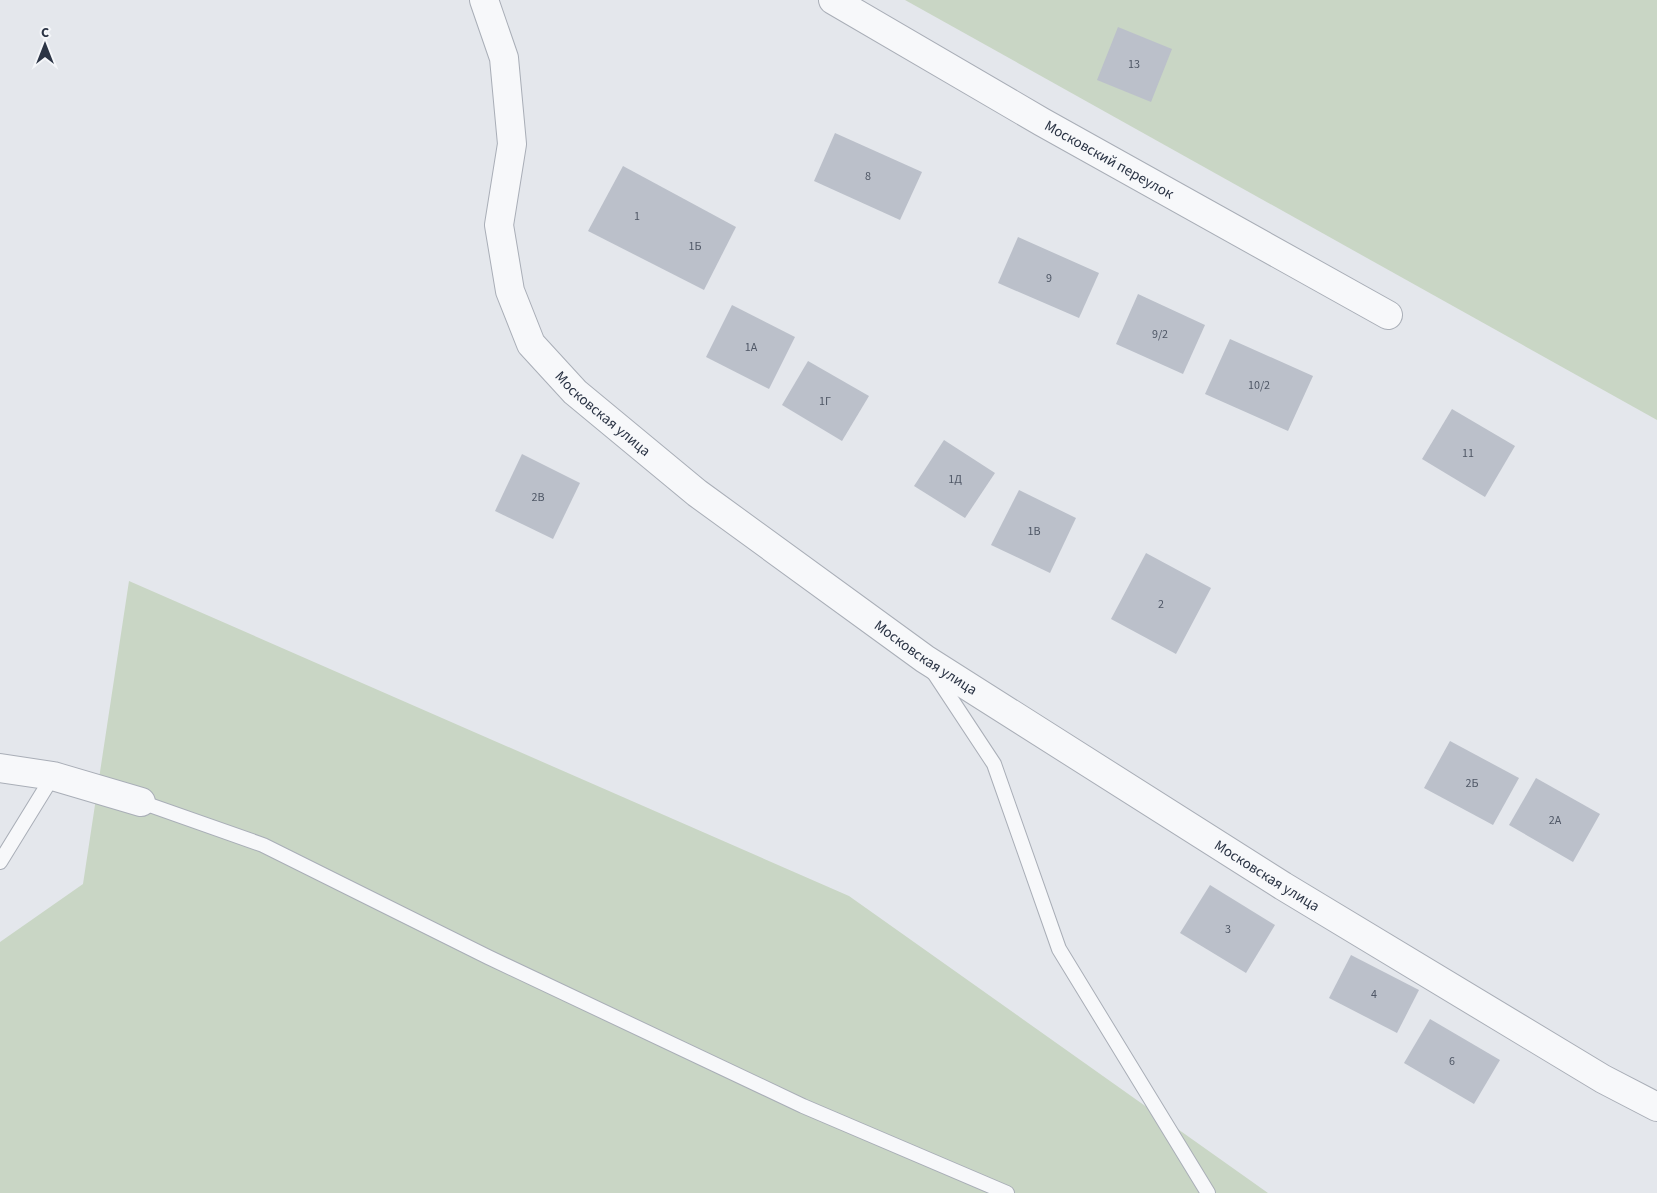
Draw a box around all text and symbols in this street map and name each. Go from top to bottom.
north arrow [20,20,70,70]
text: С [41,23,49,43]
house number: 13 [1128,56,1140,73]
street label: Московский переулок [1041,115,1178,205]
house number: 8 [865,168,871,185]
house number: 1 [634,208,640,225]
house number: 1Б [689,238,701,255]
house number: 9 [1046,270,1052,287]
house number: 9/2 [1152,326,1168,343]
house number: 1А [745,339,758,356]
street label: Московская улица [550,367,655,461]
house number: 10/2 [1248,377,1270,394]
house number: 1Г [819,393,831,410]
house number: 11 [1462,445,1474,462]
house number: 1Д [948,471,962,488]
house number: 2В [531,489,545,506]
house number: 1В [1027,523,1041,540]
house number: 2 [1158,596,1164,613]
street label: Московская улица [870,615,981,700]
house number: 2Б [1466,775,1478,792]
house number: 2А [1549,812,1562,829]
street label: Московская улица [1210,835,1323,917]
house number: 3 [1225,921,1231,938]
house number: 4 [1371,986,1377,1003]
house number: 6 [1449,1053,1455,1070]

